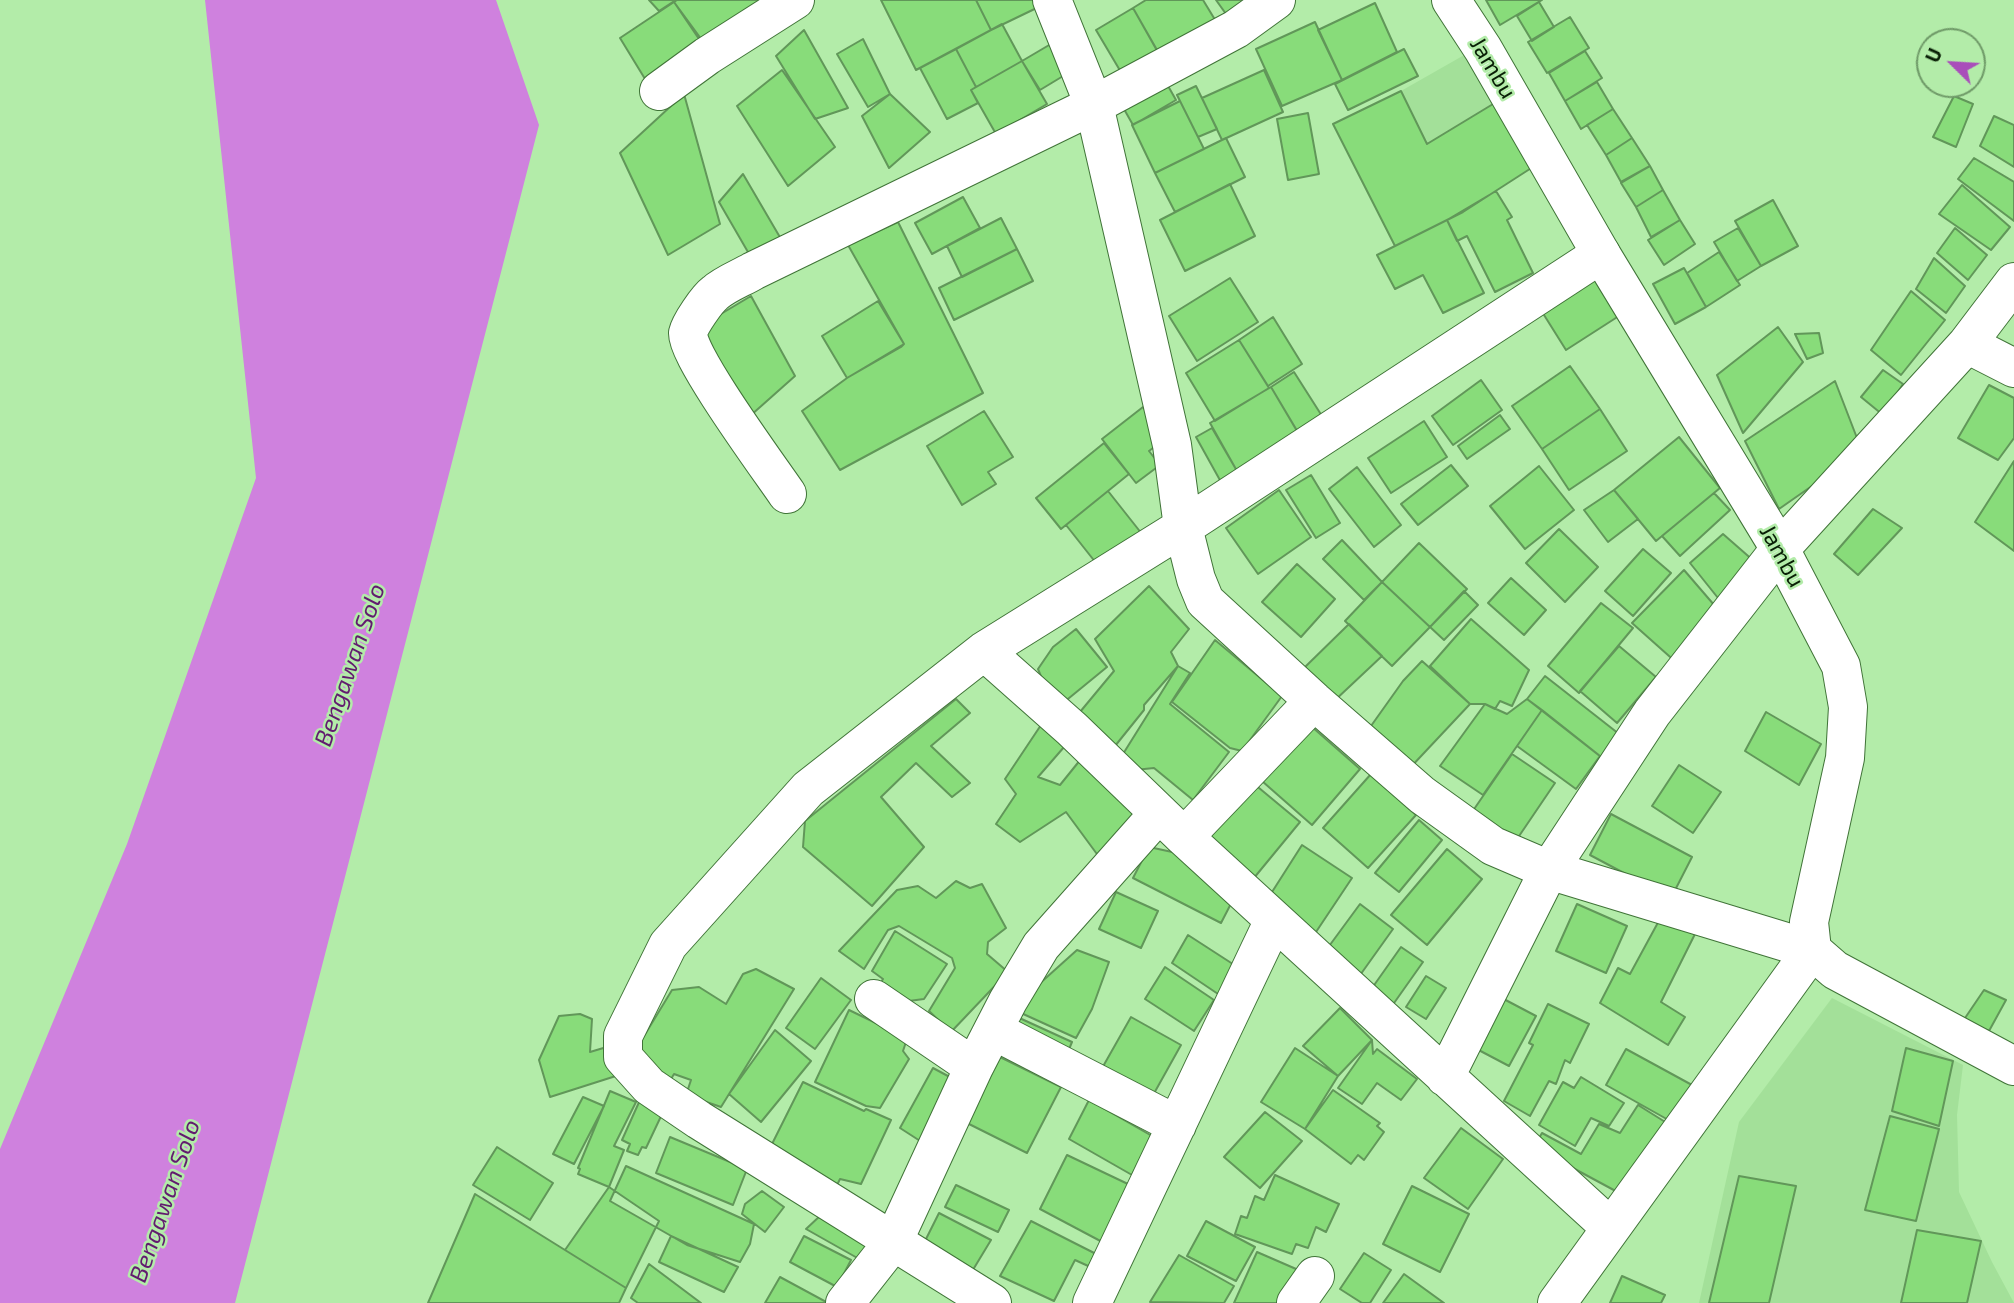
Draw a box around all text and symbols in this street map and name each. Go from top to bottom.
north arrow [1916,28,1986,98]
street label: Jambu [1464,32,1522,104]
text: U [1920,44,1946,66]
street label: Jambu [1754,520,1810,592]
water label: Bengawan Solo [309,580,391,750]
water label: Bengawan Solo [124,1116,206,1286]

